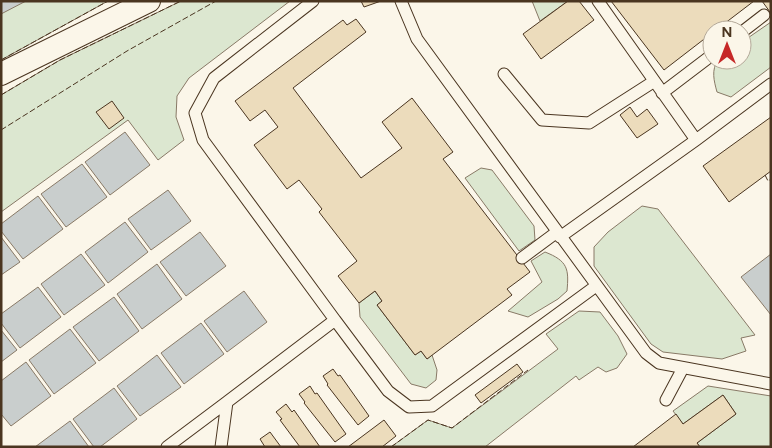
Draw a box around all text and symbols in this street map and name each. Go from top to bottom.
north arrow [702,20,752,70]
text: N [722,24,732,41]

